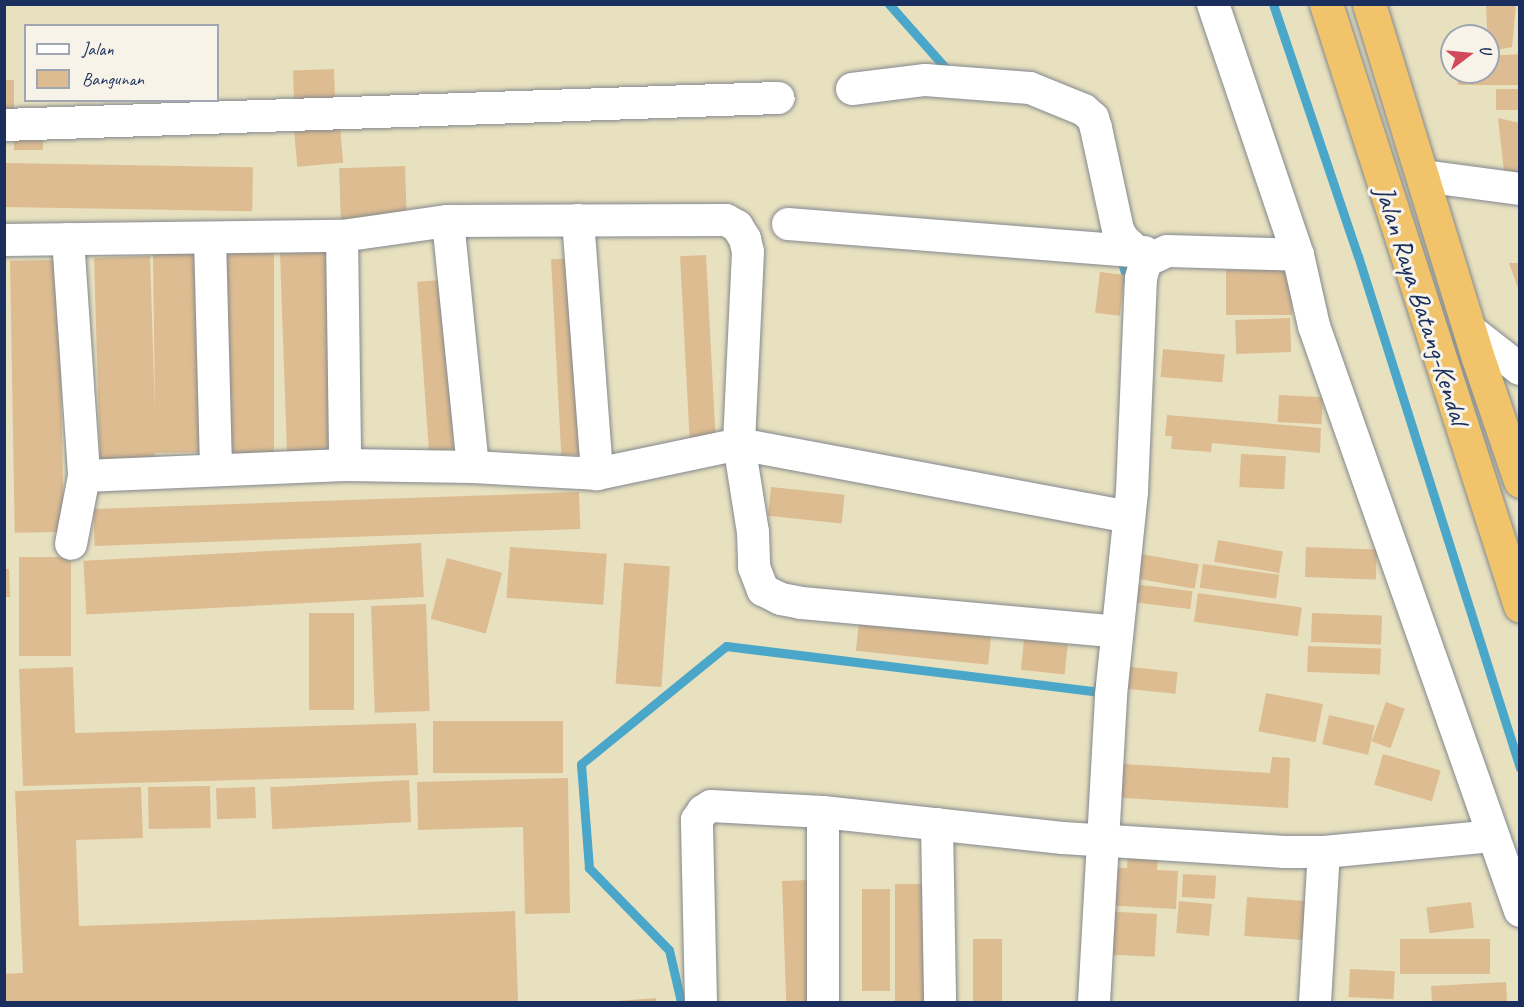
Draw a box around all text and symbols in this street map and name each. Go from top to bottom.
legend [24,24,219,102]
north arrow [1440,24,1500,84]
text: Jalan [82,38,114,60]
text: U [1475,43,1496,56]
text: Bangunan [82,68,144,90]
street label: Jalan Raya Batang-Kendal [1367,181,1477,429]

